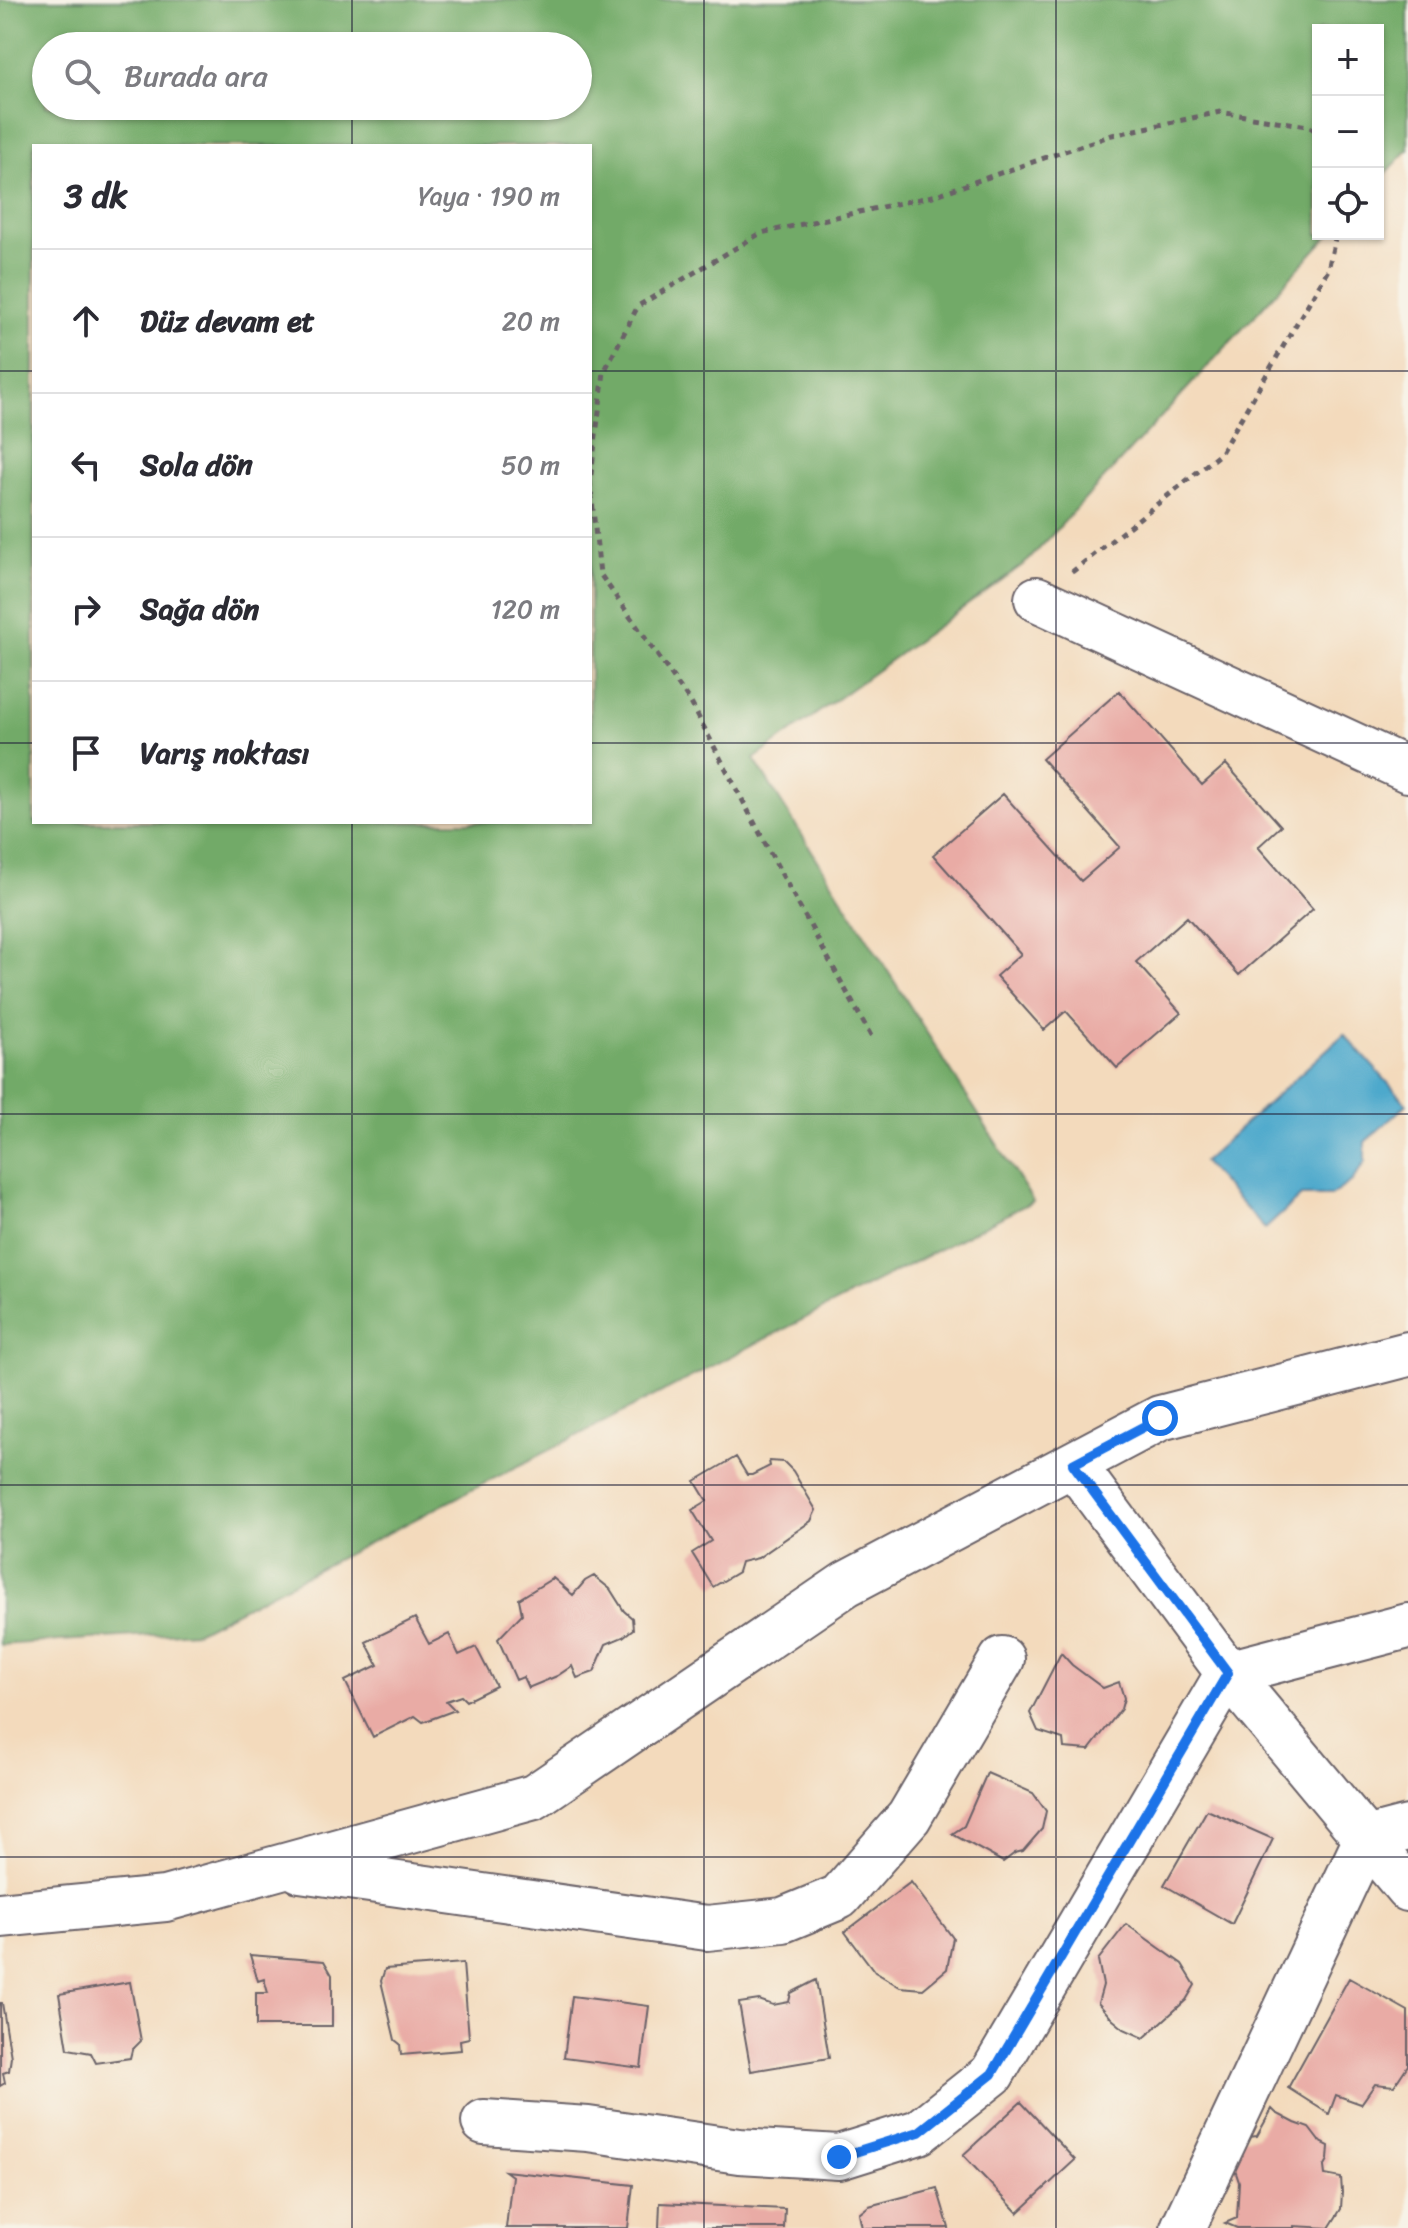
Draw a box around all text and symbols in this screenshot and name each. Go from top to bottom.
map controls [1312,24,1384,240]
button: + [1312,24,1384,96]
search box [32,32,592,120]
text: Burada ara [124,49,267,103]
icon: search [60,54,104,98]
button: − [1312,96,1384,168]
text: 3 dk [64,166,127,226]
button: locate [1312,168,1384,240]
text: Yaya · 190 m [418,173,560,219]
text: Düz devam et [140,294,315,348]
text: 20 m [502,298,560,344]
icon: ahead [64,299,108,343]
text: Sola dön [140,438,253,492]
text: 50 m [501,442,560,488]
icon: left [64,443,108,487]
text: Sağa dön [140,582,259,636]
text: 120 m [491,586,560,632]
icon: right [64,587,108,631]
text: Varış noktası [140,726,310,780]
icon: arrive [64,731,108,775]
route start [1142,1400,1178,1436]
route end [821,2139,857,2175]

